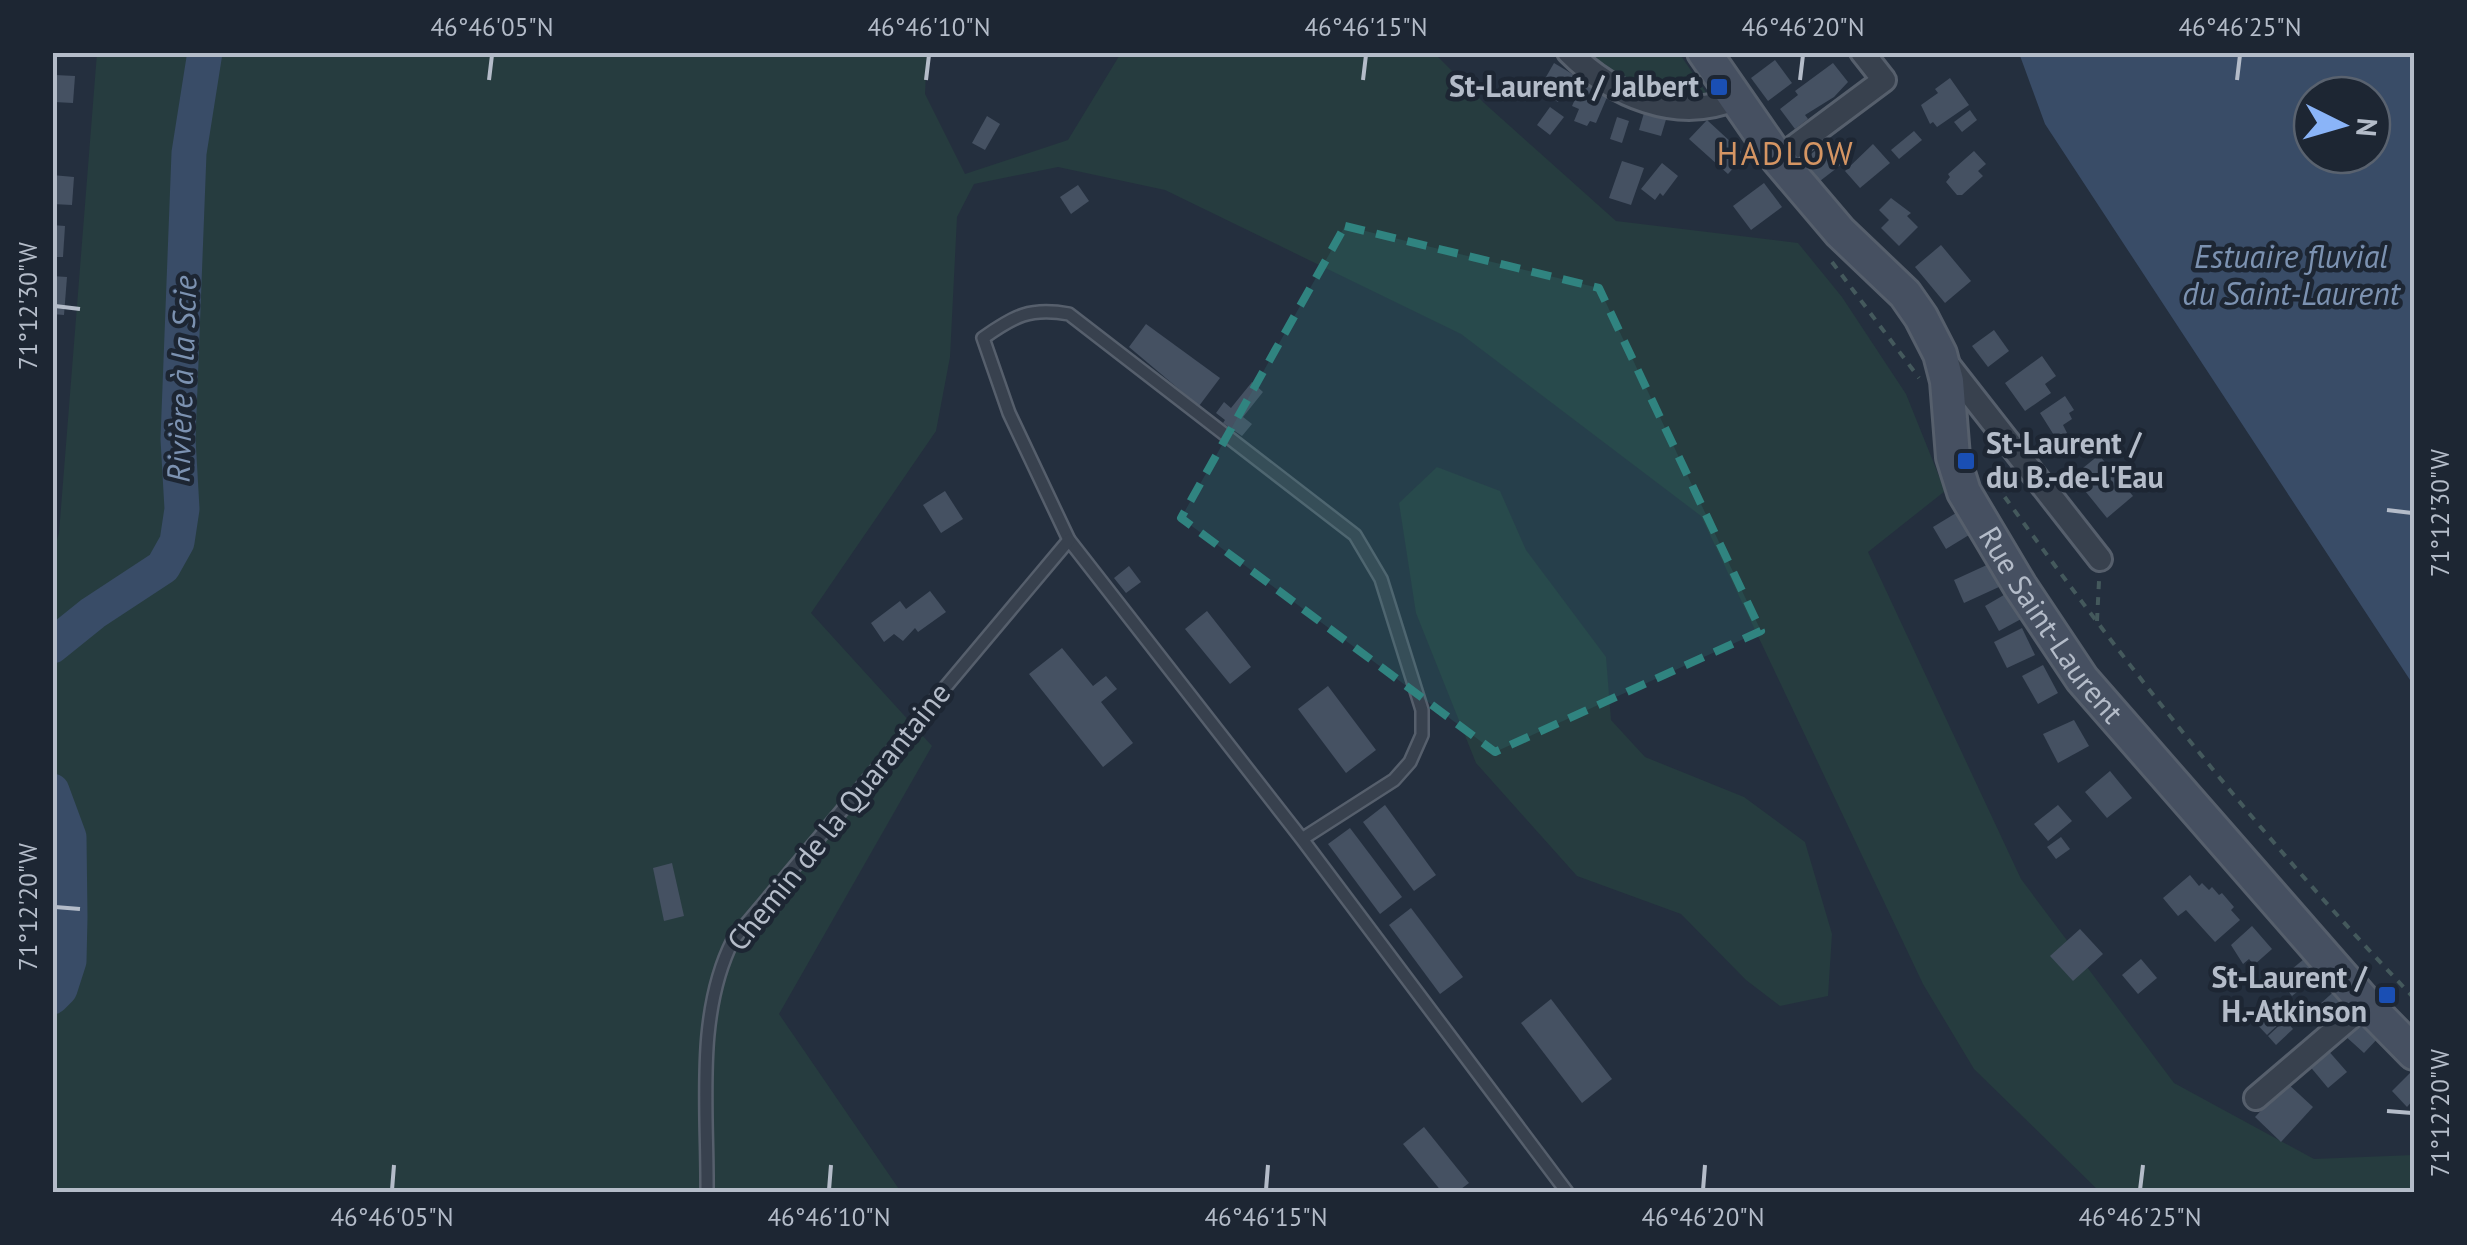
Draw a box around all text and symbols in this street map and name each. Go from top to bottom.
text: 46°46'05"N [430,11,554,43]
text: 46°46'10"N [867,11,991,43]
text: 46°46'15"N [1304,11,1428,43]
text: 46°46'20"N [1741,11,1865,43]
text: 46°46'25"N [2178,11,2302,43]
place label: St-Laurent / Jalbert [1449,66,1700,105]
north arrow [2292,75,2392,175]
marker: St-Laurent / Jalbert [1708,76,1730,98]
text: N [2348,116,2387,138]
district label: HADLOW [1717,132,1855,174]
water label: Estuaire fluvial du Saint-Laurent [2182,235,2402,314]
text: 71°12'30"W [12,242,44,370]
water label: Rivière à la Scie [156,275,206,483]
place label: St-Laurent / du B.-de-l'Eau [1986,423,2164,496]
text: 71°12'30"W [2424,449,2456,577]
marker: St-Laurent / du B.-de-l'Eau [1955,450,1977,472]
street label: Rue Saint-Laurent [1971,519,2133,731]
street label: Chemin de la Quarantaine [717,674,958,958]
text: 71°12'20"W [12,843,44,971]
place label: St-Laurent / H.-Atkinson [2211,957,2368,1030]
marker: St-Laurent / H.-Atkinson [2376,984,2398,1006]
text: 71°12'20"W [2424,1049,2456,1177]
text: 46°46'05"N [330,1201,454,1233]
text: 46°46'10"N [767,1201,891,1233]
text: 46°46'15"N [1204,1201,1328,1233]
text: 46°46'20"N [1641,1201,1765,1233]
text: 46°46'25"N [2078,1201,2202,1233]

